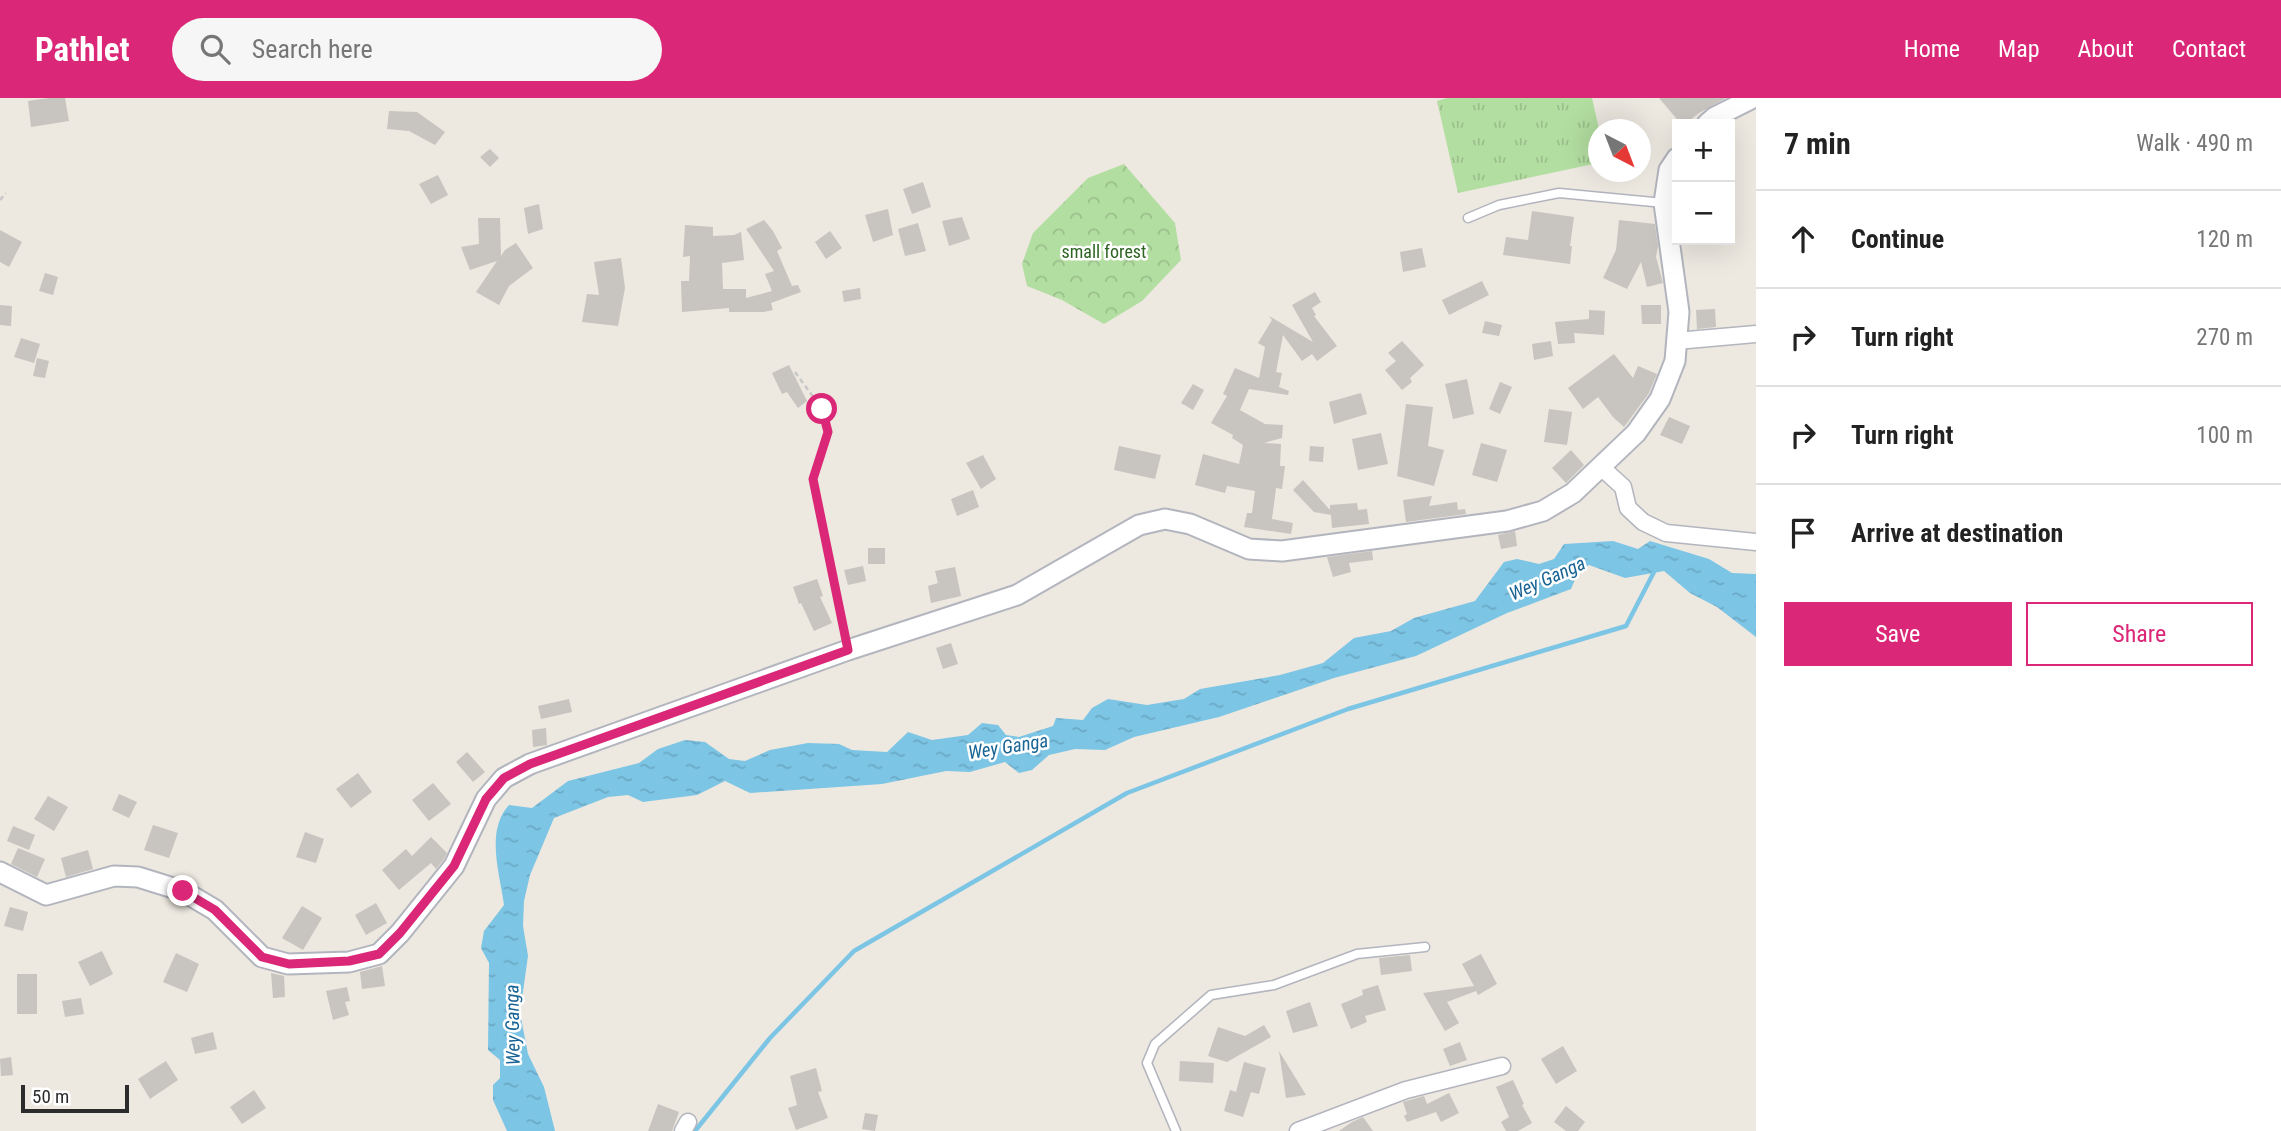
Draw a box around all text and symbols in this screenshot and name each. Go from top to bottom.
search box [172,18,662,81]
text: Pathlet [35,30,130,69]
icon: search [196,30,234,68]
text: Search here [252,34,373,64]
text: Home [1904,35,1960,63]
text: Map [1998,35,2040,63]
text: About [2078,35,2134,63]
text: Contact [2172,35,2246,63]
north arrow [1588,119,1651,182]
map controls [1672,119,1735,245]
button: + [1672,119,1735,182]
text: 7 min [1784,126,1851,161]
text: Walk · 490 m [2136,130,2253,157]
button: − [1672,182,1735,245]
icon: ahead [1784,220,1822,258]
text: Continue [1851,224,1944,254]
text: 120 m [2196,226,2253,253]
park label: small forest [1062,241,1146,262]
icon: right [1784,318,1822,356]
text: Turn right [1851,322,1953,352]
text: 270 m [2196,324,2253,351]
route start [806,393,837,424]
icon: right [1784,416,1822,454]
text: Turn right [1851,420,1953,450]
text: 100 m [2196,422,2253,449]
icon: arrive [1784,514,1822,552]
text: Arrive at destination [1851,518,2063,548]
water label: Wey Ganga [1506,552,1589,605]
button: Save [1784,602,2012,666]
button: Share [2026,602,2253,666]
water label: Wey Ganga [966,729,1050,764]
route end [167,875,198,906]
water label: Wey Ganga [500,984,525,1066]
scale bar [21,1082,130,1114]
text: 50 m [32,1085,69,1108]

